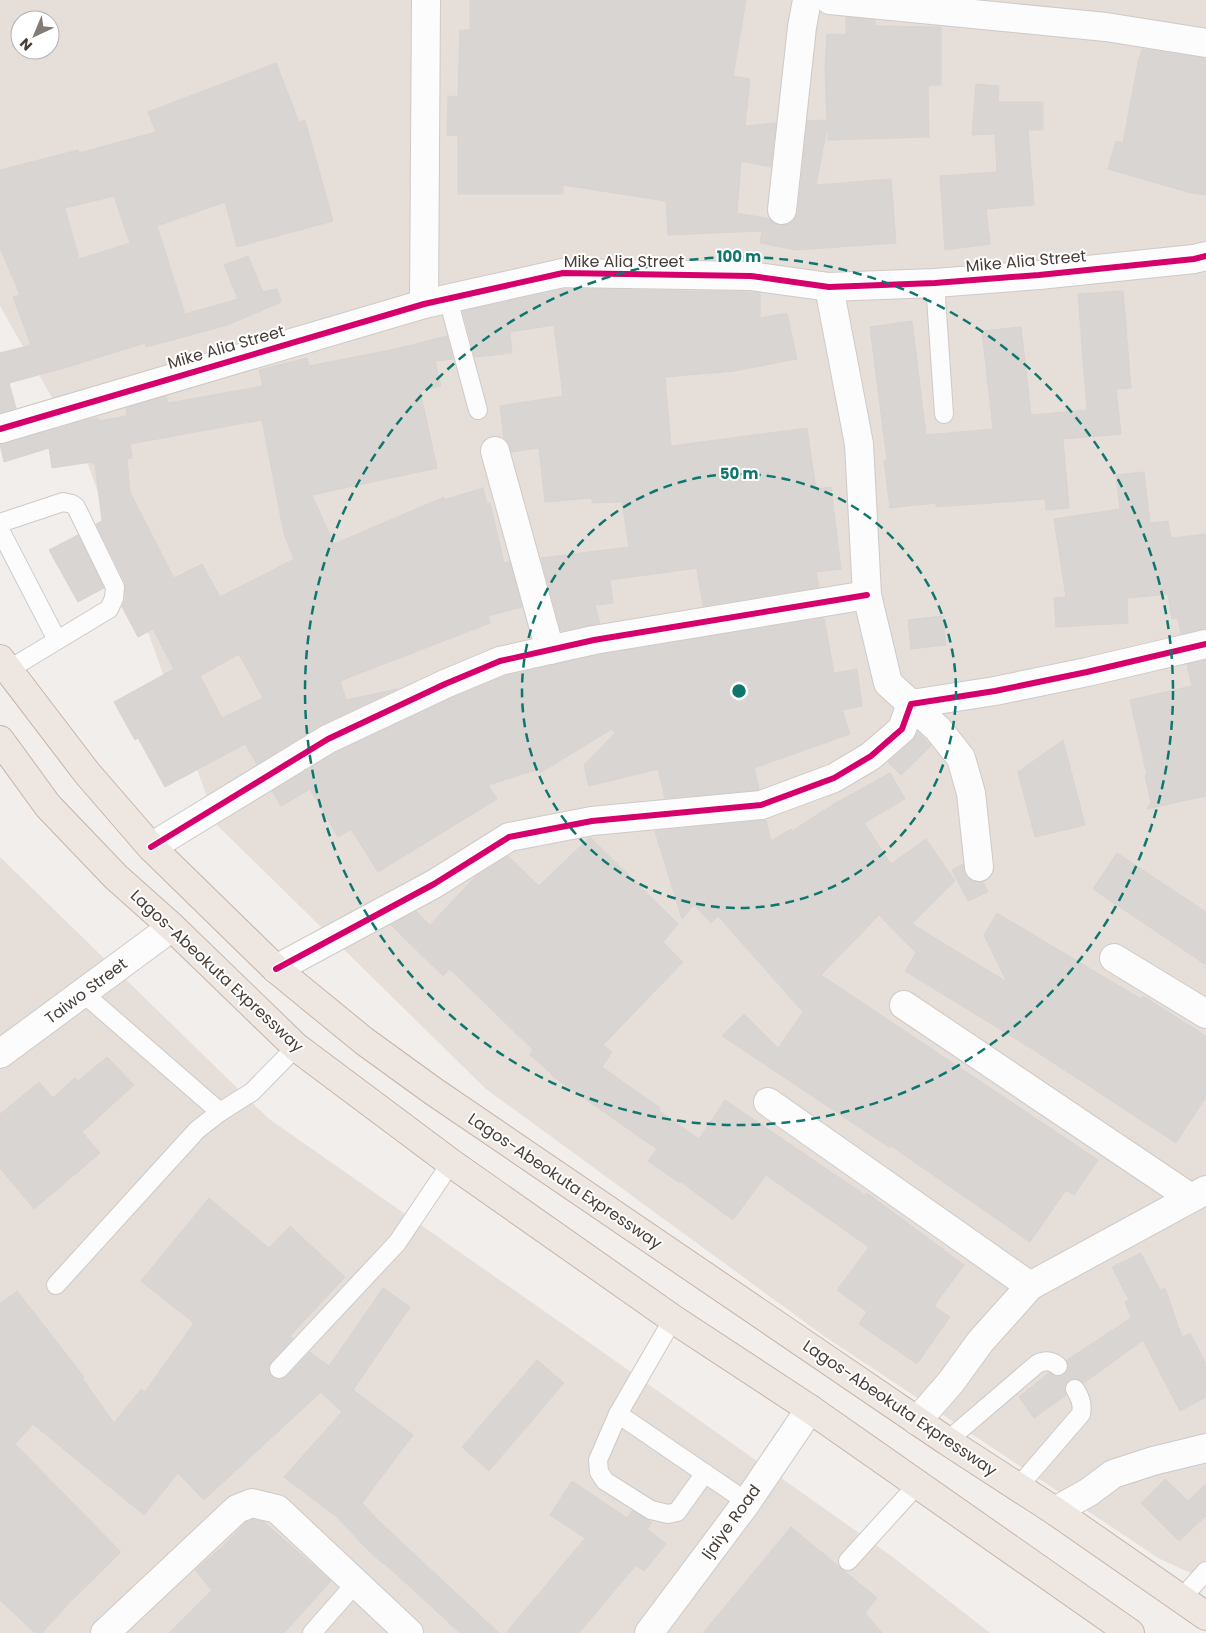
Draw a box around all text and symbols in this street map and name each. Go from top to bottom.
north arrow [10,10,60,60]
text: N [15,34,37,55]
street label: Mike Alia Street [965,244,1087,278]
text: 100 m [717,246,761,267]
street label: Mike Alia Street [564,250,685,273]
street label: Mike Alia Street [165,319,287,375]
text: 50 m [720,463,758,484]
centre of rings [730,682,748,700]
street label: Lagos-Abeokuta Expressway [125,884,309,1058]
street label: Taiwo Street [40,952,132,1030]
street label: Lagos-Abeokuta Expressway [464,1107,666,1255]
street label: Lagos-Abeokuta Expressway [799,1334,1001,1482]
street label: Ijaiye Road [696,1480,766,1564]

